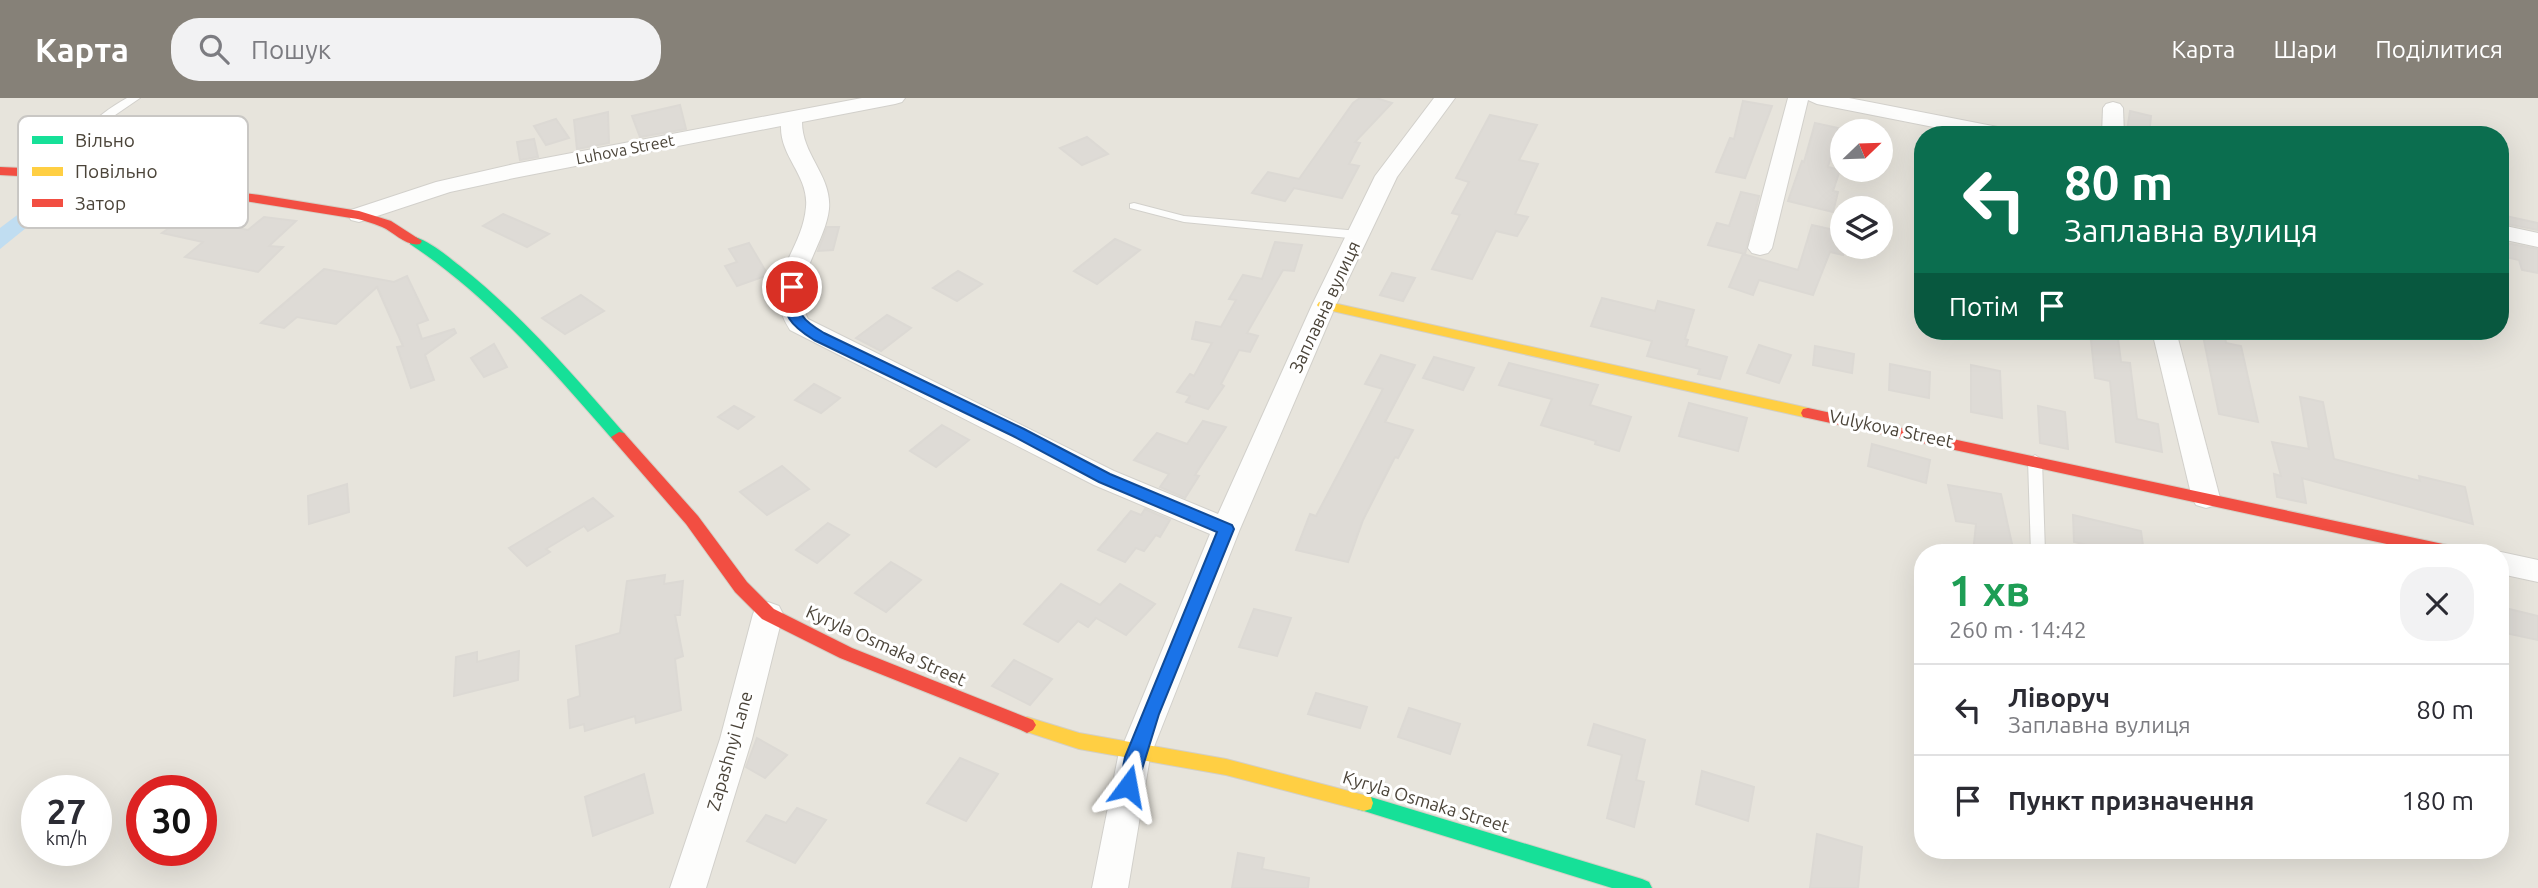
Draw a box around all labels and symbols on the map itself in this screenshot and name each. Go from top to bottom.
legend [18,116,248,228]
north arrow [1830,119,1894,182]
text: Вільно [75,129,135,151]
street label: Luhova Street [574,130,677,167]
text: Повільно [75,160,158,182]
text: Затор [75,192,126,214]
street label: Заплавна вулиця [1285,238,1363,376]
pin [762,257,822,317]
street label: Vulykova Street [1827,405,1955,451]
street label: Kyryla Osmaka Street [803,601,969,689]
street label: Zapashnyi Lane [702,689,756,813]
position arrow [1091,749,1165,823]
street label: Kyryla Osmaka Street [1341,766,1512,836]
speed limit sign: 30 [126,775,217,866]

